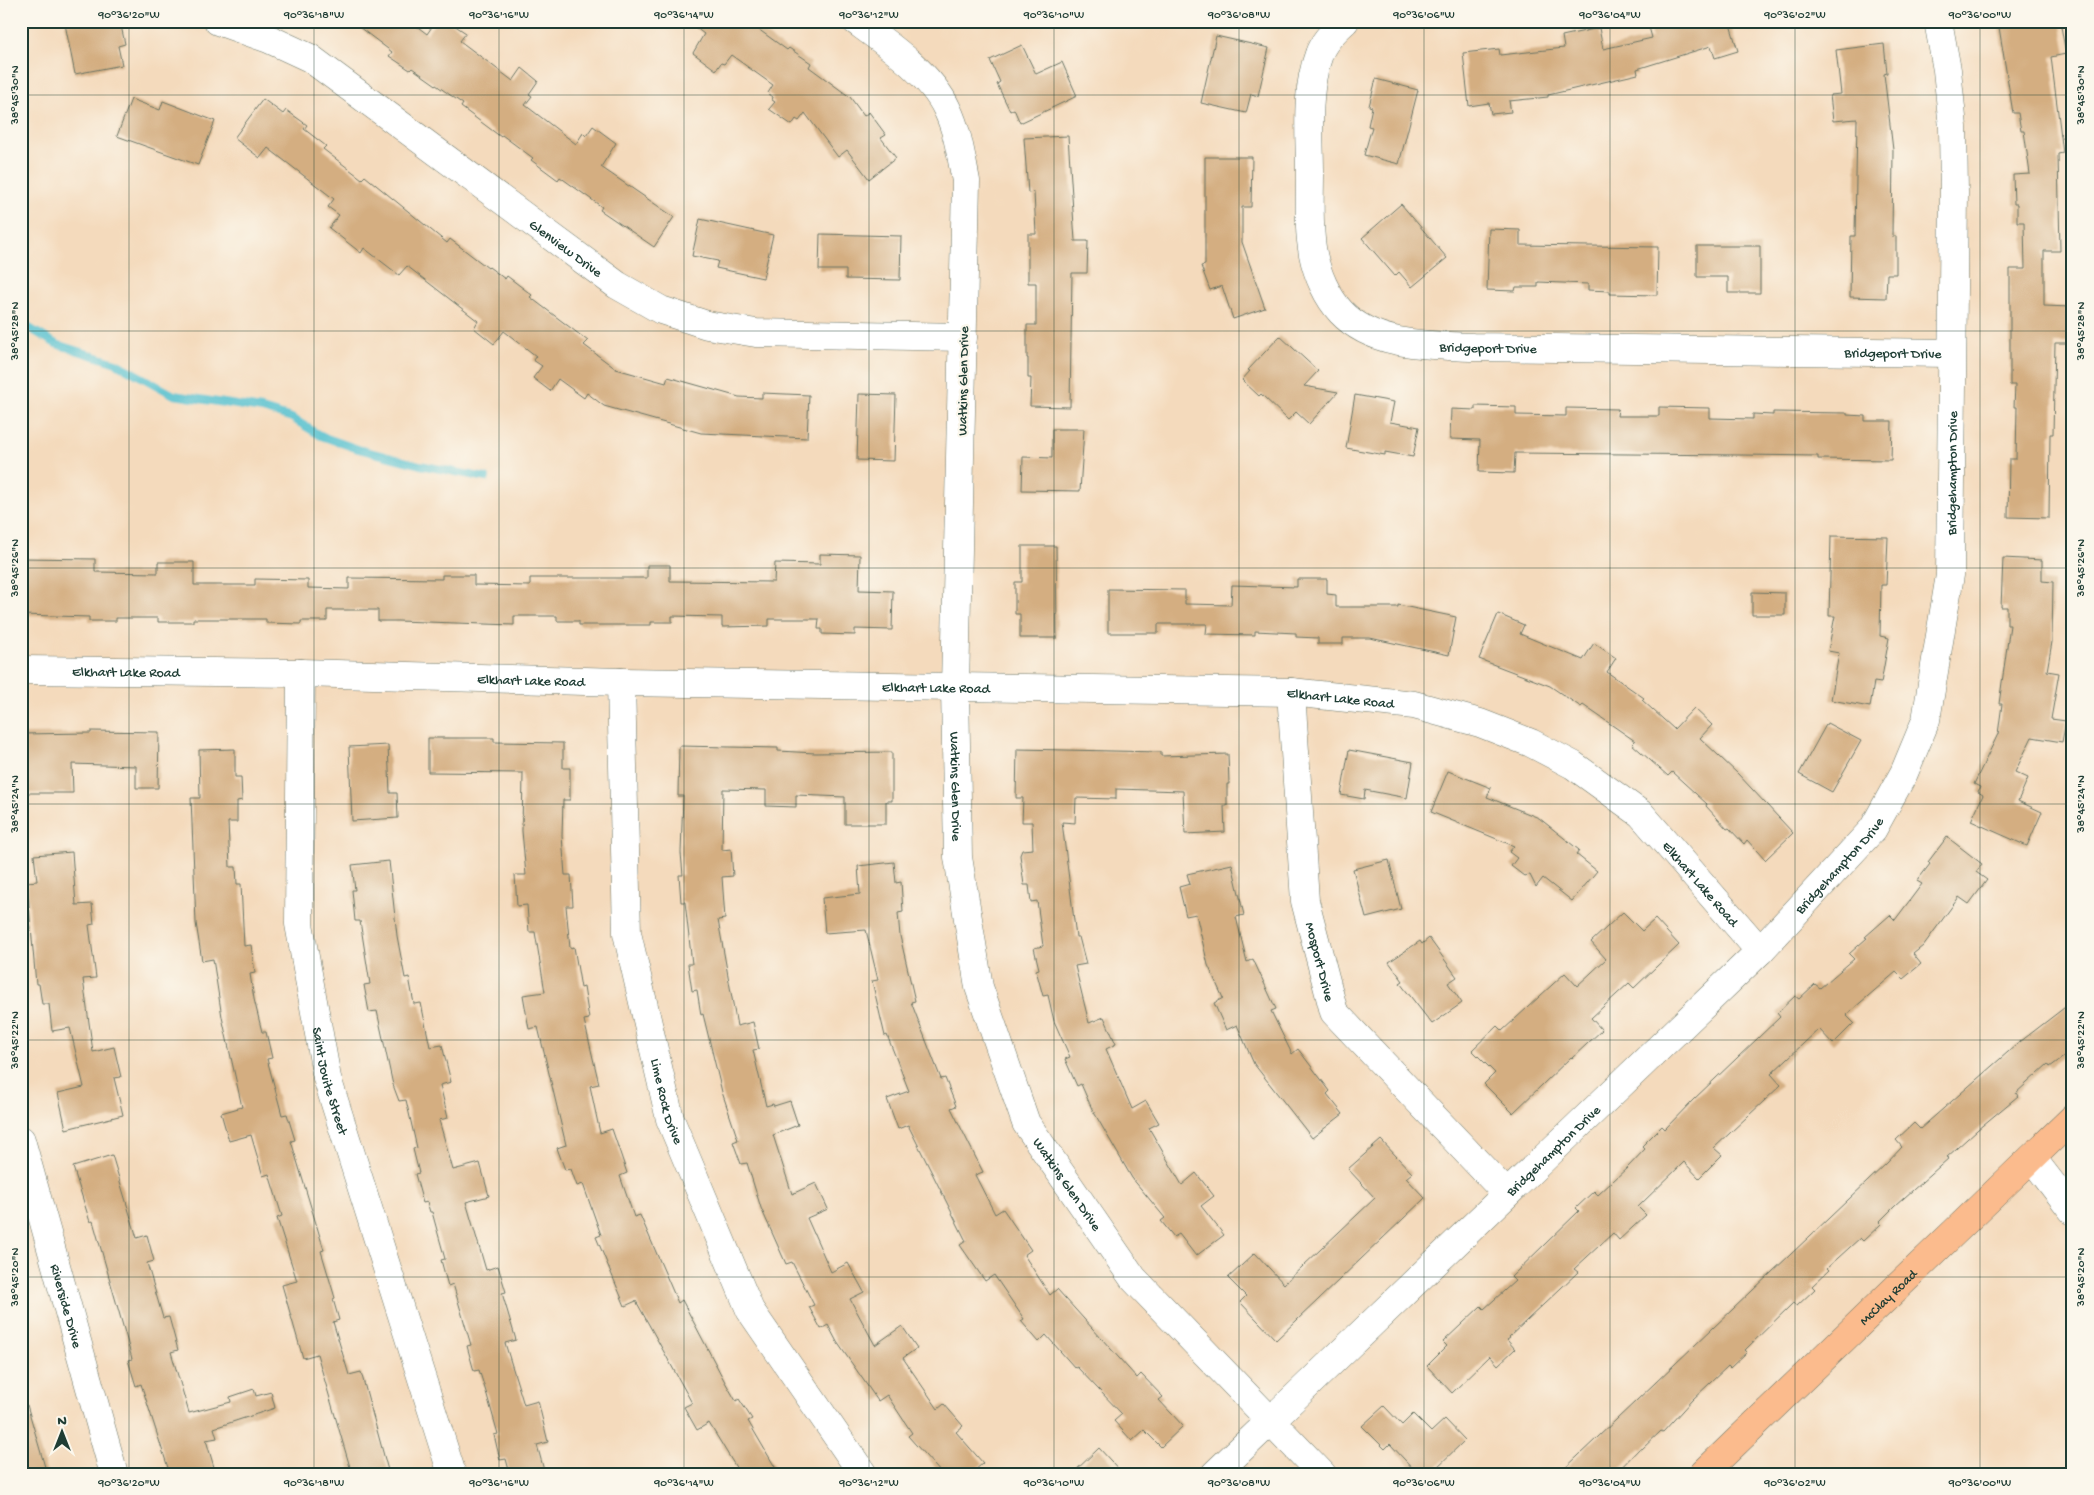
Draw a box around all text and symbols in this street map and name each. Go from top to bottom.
text: 90°36'20"W [97,9,160,23]
text: 90°36'18"W [283,9,344,23]
text: 90°36'16"W [468,9,529,23]
text: 90°36'14"W [653,9,714,23]
text: 90°36'12"W [838,9,899,23]
text: 90°36'10"W [1023,9,1084,23]
text: 90°36'08"W [1207,9,1270,23]
text: 90°36'06"W [1392,9,1455,23]
text: 90°36'04"W [1578,9,1641,23]
text: 90°36'02"W [1763,9,1826,23]
text: 90°36'00"W [1948,9,2011,23]
text: 38°45'30"N [9,65,23,126]
text: 38°45'30"N [2075,65,2089,126]
street label: Glenview Drive [525,217,605,283]
text: 38°45'28"N [9,302,23,361]
text: 38°45'28"N [2075,302,2089,361]
street label: Watkins Glen Drive [955,325,974,436]
street label: Bridgeport Drive [1438,340,1538,359]
street label: Bridgeport Drive [1843,346,1942,364]
street label: Bridgehampton Drive [1944,410,1963,536]
text: 38°45'26"N [9,539,23,598]
text: 38°45'26"N [2075,539,2089,598]
street label: Elkhart Lake Road [72,665,182,683]
street label: Elkhart Lake Road [477,672,587,692]
street label: Elkhart Lake Road [882,680,992,699]
street label: Elkhart Lake Road [1286,686,1397,714]
street label: Watkins Glen Drive [945,731,964,842]
text: 38°45'24"N [9,775,23,834]
text: 38°45'24"N [2075,775,2089,834]
street label: Bridgehampton Drive [1792,814,1889,919]
street label: Elkhart Lake Road [1657,839,1742,932]
street label: Mosport Drive [1300,921,1337,1004]
text: 38°45'22"N [9,1011,23,1070]
text: 38°45'22"N [2075,1011,2089,1070]
street label: Saint Jovite Street [307,1026,351,1139]
street label: Lime Rock Drive [645,1057,686,1148]
street label: Bridgehampton Drive [1503,1102,1606,1202]
street label: Watkins Glen Drive [1028,1135,1104,1236]
text: 38°45'20"N [9,1247,23,1307]
text: 38°45'20"N [2075,1247,2089,1307]
street label: Riverside Drive [45,1263,85,1351]
street label: McClay Road [1857,1265,1923,1330]
north arrow [38,1408,88,1458]
text: N [57,1413,67,1430]
text: 90°36'20"W [97,1477,160,1491]
text: 90°36'18"W [283,1477,344,1491]
text: 90°36'16"W [468,1477,529,1491]
text: 90°36'14"W [653,1477,714,1491]
text: 90°36'12"W [838,1477,899,1491]
text: 90°36'10"W [1023,1477,1084,1491]
text: 90°36'08"W [1207,1477,1270,1491]
text: 90°36'06"W [1392,1477,1455,1491]
text: 90°36'04"W [1578,1477,1641,1491]
text: 90°36'02"W [1763,1477,1826,1491]
text: 90°36'00"W [1948,1477,2011,1491]

